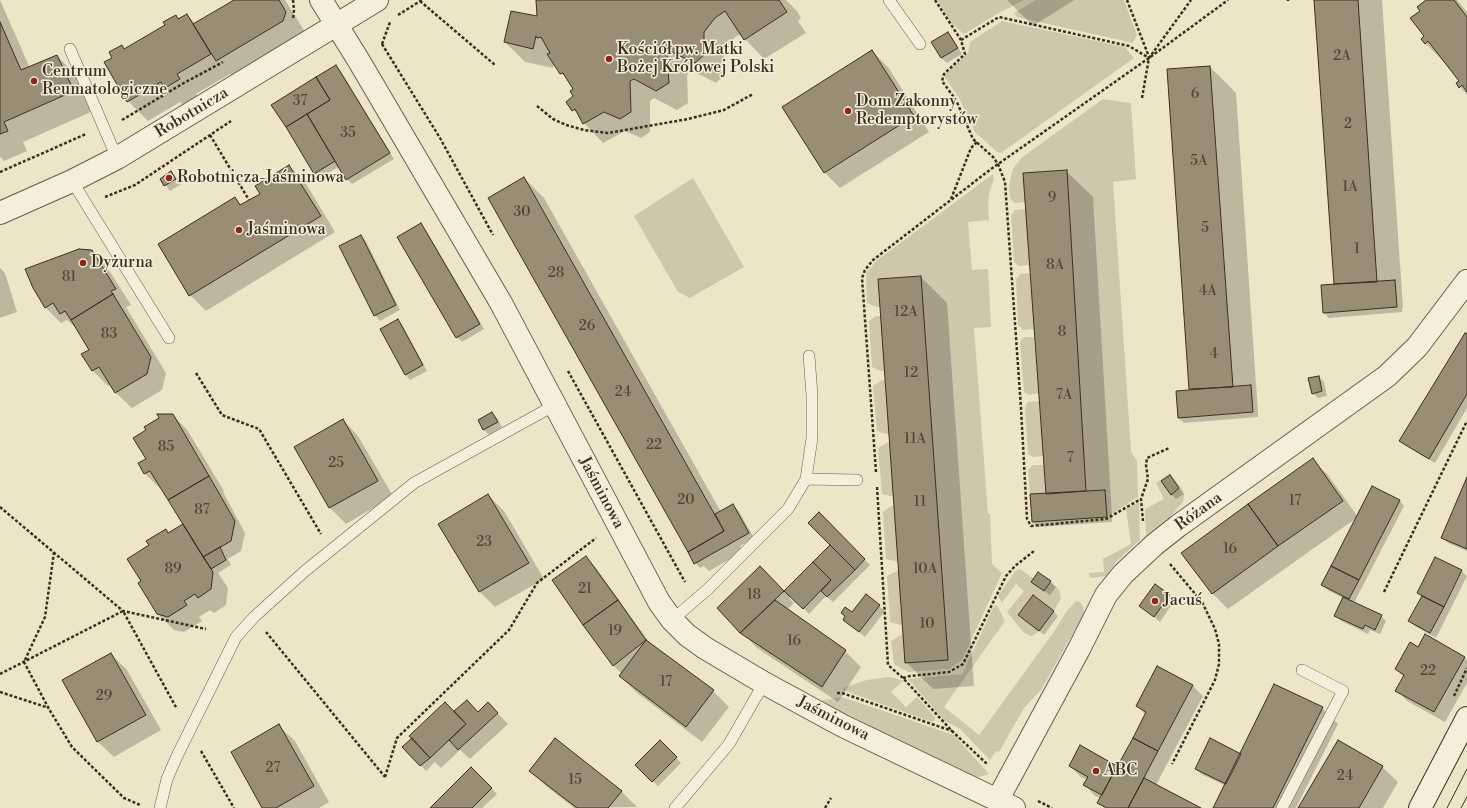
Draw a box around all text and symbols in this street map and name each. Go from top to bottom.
place label: Kościół pw. Matki Bożej Królowej Polski [617,40,774,78]
house number: 2A [1333,49,1351,65]
marker: Kościół pw. Matki Bożej Królowej Polski [604,54,614,64]
place label: Centrum Reumatologiczne [42,62,167,100]
marker: Centrum Reumatologiczne [29,76,39,86]
street label: Robotnicza [152,84,232,142]
house number: 6 [1191,87,1199,103]
place label: Dom Zakonny Redemptorystów [856,92,977,130]
house number: 37 [293,94,307,110]
marker: Dom Zakonny Redemptorystów [843,106,853,116]
house number: 2 [1344,117,1352,133]
house number: 35 [340,126,356,142]
house number: 5A [1190,154,1208,170]
place label: Robotnicza-Jaśminowa [177,168,344,188]
marker: Robotnicza-Jaśminowa [164,173,174,183]
house number: 1A [1342,180,1358,196]
house number: 9 [1048,191,1056,207]
house number: 30 [513,205,531,221]
place label: Jaśminowa [247,220,326,240]
house number: 5 [1201,221,1209,237]
marker: Jaśminowa [234,225,244,235]
house number: 1 [1354,242,1360,258]
place label: Dyżurna [91,253,153,273]
marker: Dyżurna [78,258,88,268]
house number: 8A [1046,258,1064,274]
house number: 28 [548,266,564,282]
house number: 81 [62,270,76,286]
house number: 4A [1199,284,1217,300]
house number: 12A [894,305,918,321]
house number: 26 [579,319,595,335]
house number: 8 [1058,325,1066,341]
house number: 83 [101,327,117,343]
house number: 4 [1210,347,1218,363]
house number: 12 [904,366,918,382]
house number: 24 [615,385,631,401]
house number: 7A [1056,388,1072,404]
house number: 11A [904,432,926,448]
house number: 22 [646,438,662,454]
house number: 85 [158,440,174,456]
house number: 7 [1066,451,1074,467]
street label: Jaśminowa [574,454,628,532]
house number: 25 [328,456,344,472]
street label: Różana [1172,489,1226,535]
house number: 20 [677,493,695,509]
house number: 17 [1289,494,1301,510]
house number: 11 [914,495,926,511]
house number: 87 [194,503,210,519]
house number: 23 [476,535,492,551]
house number: 16 [1223,542,1237,558]
house number: 89 [164,562,182,578]
house number: 10A [913,562,937,578]
house number: 21 [578,582,592,598]
house number: 18 [747,588,761,604]
place label: Jacuś [1163,591,1202,611]
marker: Jacuś [1150,596,1160,606]
house number: 10 [920,617,934,633]
house number: 19 [608,624,622,640]
house number: 16 [787,634,801,650]
house number: 22 [1420,664,1436,680]
house number: 17 [660,675,672,691]
house number: 29 [96,689,112,705]
street label: Jaśminowa [794,693,872,745]
house number: 27 [266,761,280,777]
place label: ABC [1104,761,1137,781]
marker: ABC [1091,766,1101,776]
house number: 24 [1337,769,1353,785]
house number: 15 [568,773,582,789]

